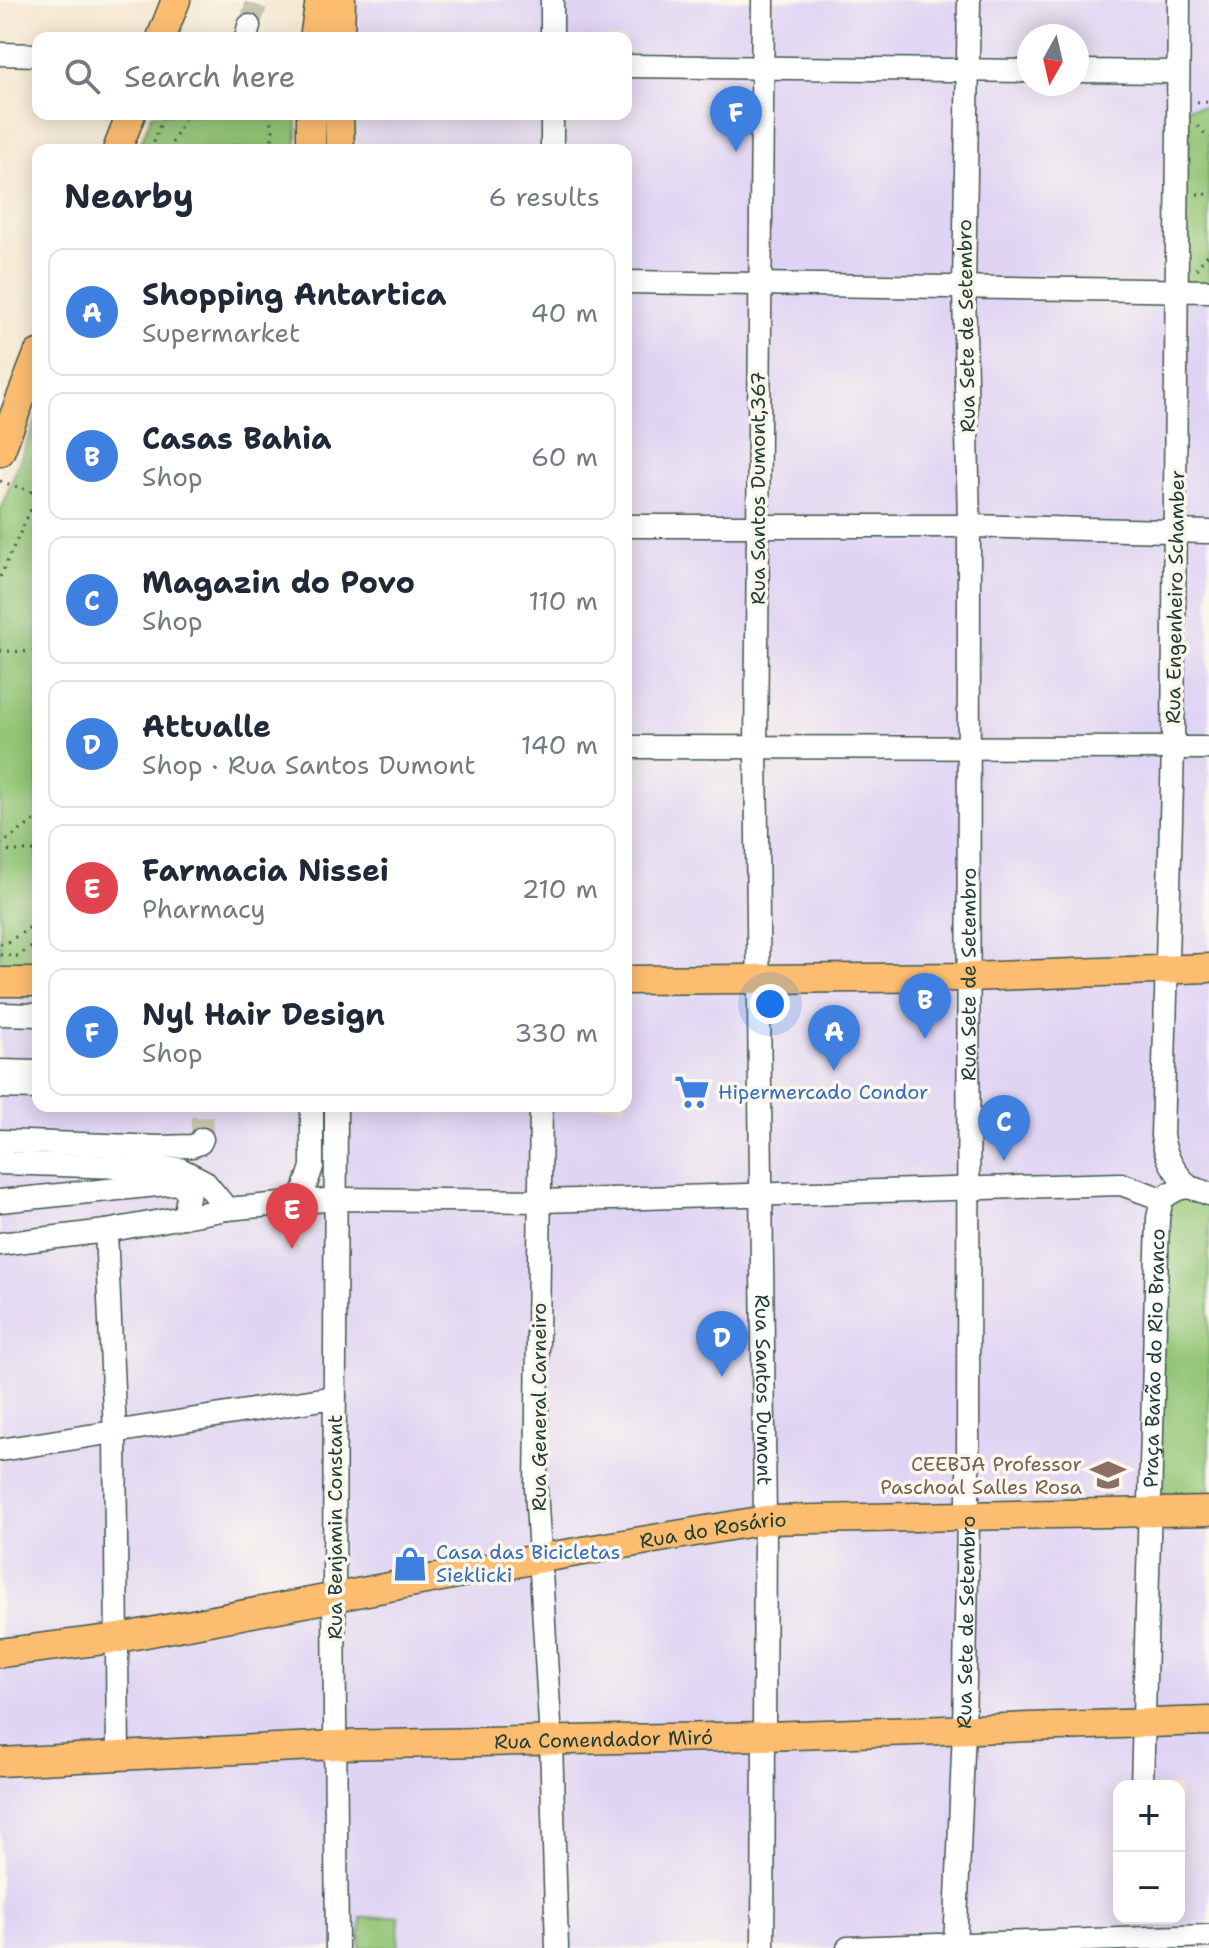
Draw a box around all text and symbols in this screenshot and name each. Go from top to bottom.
north arrow [1017,24,1089,96]
search box [32,32,632,120]
icon: search [60,54,104,98]
text: Search here [124,56,295,97]
pin: F [710,86,762,152]
text: Nearby [64,173,194,219]
text: 6 results [488,179,600,214]
street label: Rua Sete de Setembro [951,219,981,433]
text: Shopping Antartica [142,274,447,315]
text: A [82,295,102,330]
text: 40 m [531,295,598,330]
text: Supermarket [142,315,300,350]
street label: Rua Santos Dumont,367 [745,371,771,605]
text: Casas Bahia [142,418,332,459]
text: B [84,439,100,474]
text: 60 m [531,439,598,474]
text: Shop [142,459,203,494]
street label: Rua Engenheiro Schamber [1160,470,1190,724]
text: Magazin do Povo [142,562,415,603]
text: C [84,583,100,618]
text: 110 m [528,583,598,618]
text: Shop [142,603,203,638]
text: Attualle [142,706,271,747]
text: D [83,727,101,762]
text: 140 m [521,727,598,762]
text: Shop · Rua Santos Dumont [142,747,476,782]
text: Farmacia Nissei [142,850,389,891]
street label: Rua Sete de Setembro [955,867,982,1081]
text: E [83,871,101,906]
text: 210 m [521,871,598,906]
text: Pharmacy [142,891,266,926]
pin: B [899,973,951,1039]
your location [750,984,790,1024]
text: Nyl Hair Design [142,994,385,1035]
pin: A [808,1005,860,1071]
text: F [84,1015,100,1050]
text: 330 m [514,1015,598,1050]
text: Shop [142,1035,203,1070]
supermarket icon: Hipermercado Condor [673,1073,711,1111]
place label: Hipermercado Condor [718,1079,929,1105]
pin: C [978,1095,1030,1161]
pin: E [266,1183,318,1249]
street label: Praça Barão do Rio Branco [1137,1228,1171,1488]
street label: Rua Santos Dumont [749,1294,778,1486]
street label: Rua General Carneiro [526,1303,552,1511]
pin: D [696,1311,748,1377]
street label: Rua Benjamin Constant [322,1414,348,1640]
place label: CEEBJA Professor Paschoal Salles Rosa [880,1451,1083,1500]
school or university icon: CEEBJA Professor Paschoal Salles Rosa [1089,1456,1127,1494]
street label: Rua do Rosário [638,1506,787,1554]
street label: Rua Sete de Setembro [951,1515,981,1729]
place label: Casa das Bicicletas Sieklicki [436,1539,620,1588]
shop icon: Casa das Bicicletas Sieklicki [391,1545,429,1583]
street label: Rua Comendador Miró [494,1724,713,1755]
map controls [1113,1780,1185,1924]
button: + [1113,1780,1185,1852]
button: − [1113,1852,1185,1924]

